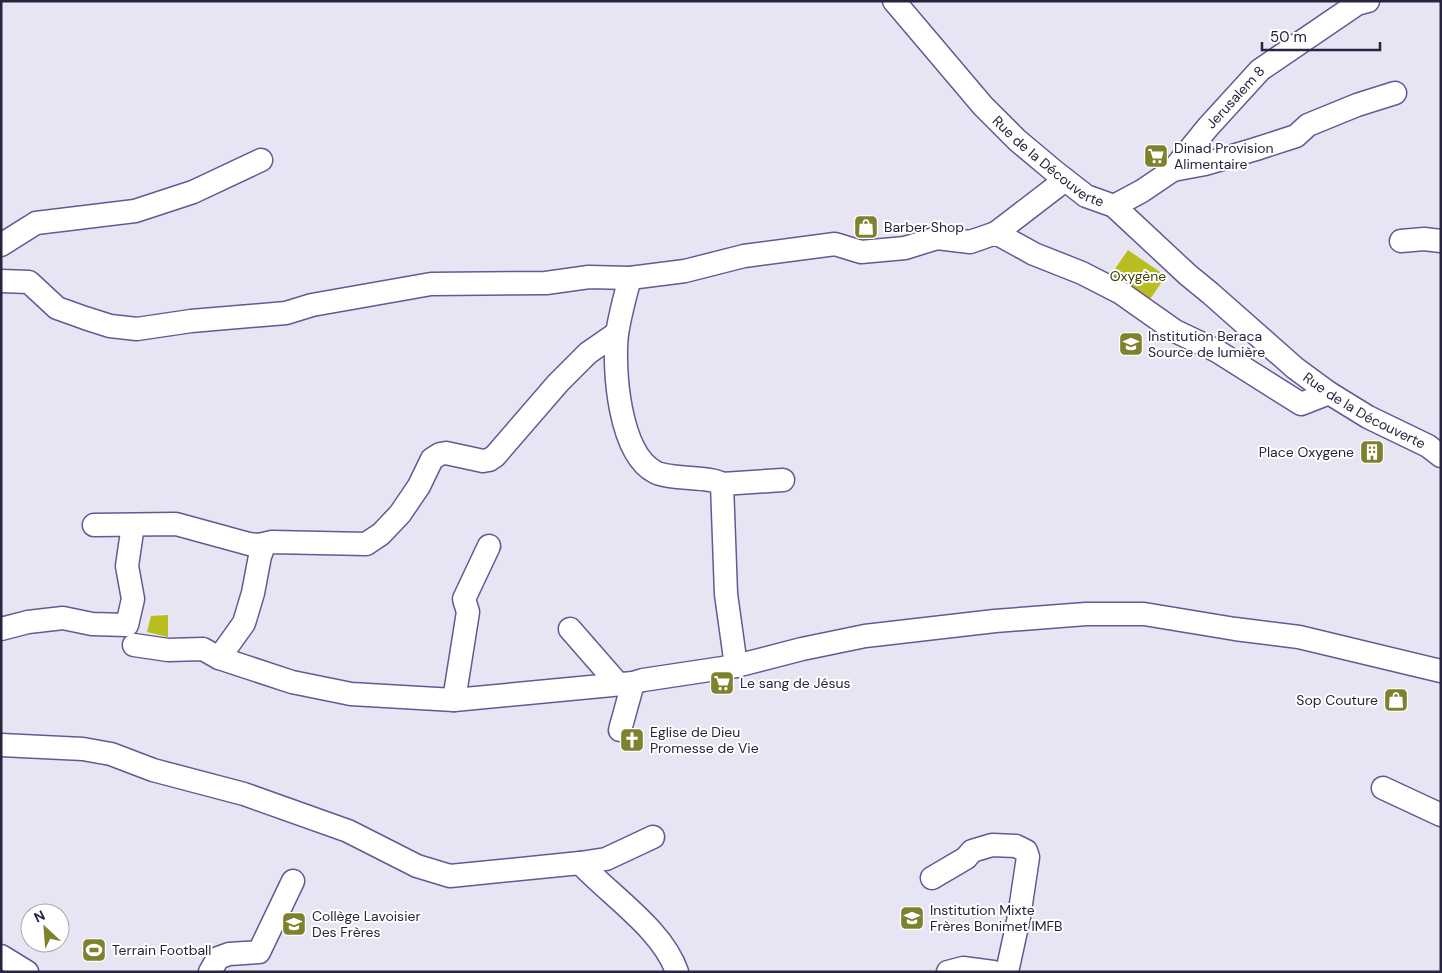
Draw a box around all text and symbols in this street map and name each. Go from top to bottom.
scale bar [1262,20,1380,52]
text: 50 m [1270,27,1307,47]
street label: Jerusalem 8 [1202,62,1268,132]
street label: Rue de la Découverte [989,112,1107,211]
place label: Dinad Provision Alimentaire [1174,139,1274,173]
supermarket icon: Dinad Provision Alimentaire [1143,143,1169,169]
shop icon: Barber Shop [853,214,879,240]
place label: Barber Shop [884,218,964,236]
park label: Oxygène [1110,267,1166,285]
place label: Institution Beraca Source de lumière [1148,327,1265,361]
school or university icon: Institution Beraca Source de lumière [1118,331,1144,357]
street label: Rue de la Découverte [1300,368,1429,452]
building icon: Place Oxygene [1359,439,1385,465]
place label: Place Oxygene [1259,443,1354,461]
supermarket icon: Le sang de Jésus [709,670,735,696]
place label: Le sang de Jésus [740,674,850,692]
shop icon: Sop Couture [1383,687,1409,713]
place label: Sop Couture [1296,691,1378,709]
place label: Eglise de Dieu Promesse de Vie [650,723,759,757]
church icon: Eglise de Dieu Promesse de Vie [619,727,645,753]
place label: Institution Mixte Frères Bonimet IMFB [930,901,1063,935]
north arrow [20,903,70,953]
school or university icon: Institution Mixte Frères Bonimet IMFB [899,905,925,931]
text: N [31,906,48,927]
place label: Collège Lavoisier Des Frères [312,907,421,941]
school or university icon: Collège Lavoisier Des Frères [281,911,307,937]
sports icon: Terrain Football [81,937,107,963]
place label: Terrain Football [112,941,211,959]

